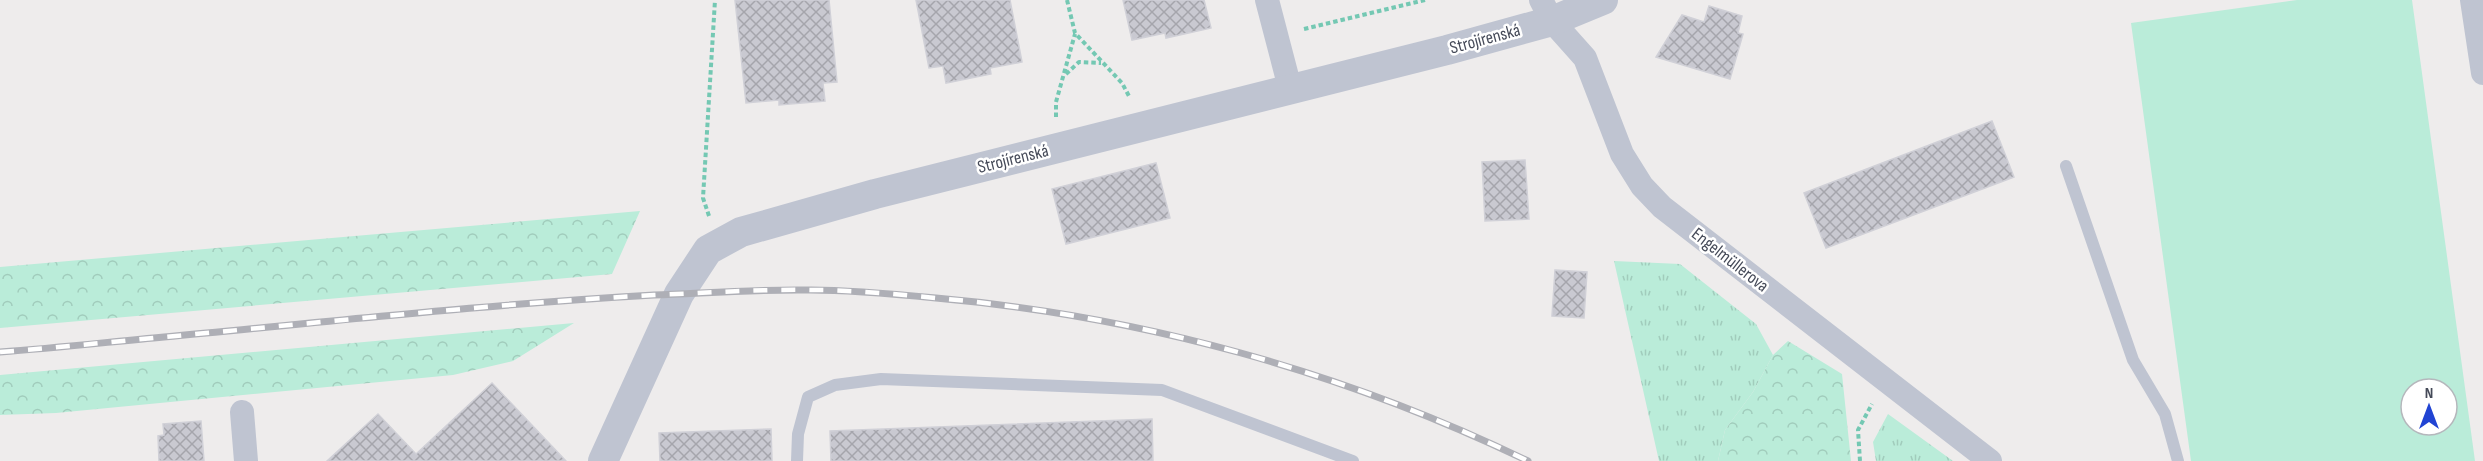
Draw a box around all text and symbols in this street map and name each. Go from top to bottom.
street label: Strojírenská [1447,19,1523,58]
street label: Strojírenská [975,140,1051,178]
street label: Engelmüllerova [1687,224,1773,297]
north arrow [2399,377,2459,437]
text: N [2425,384,2433,403]

